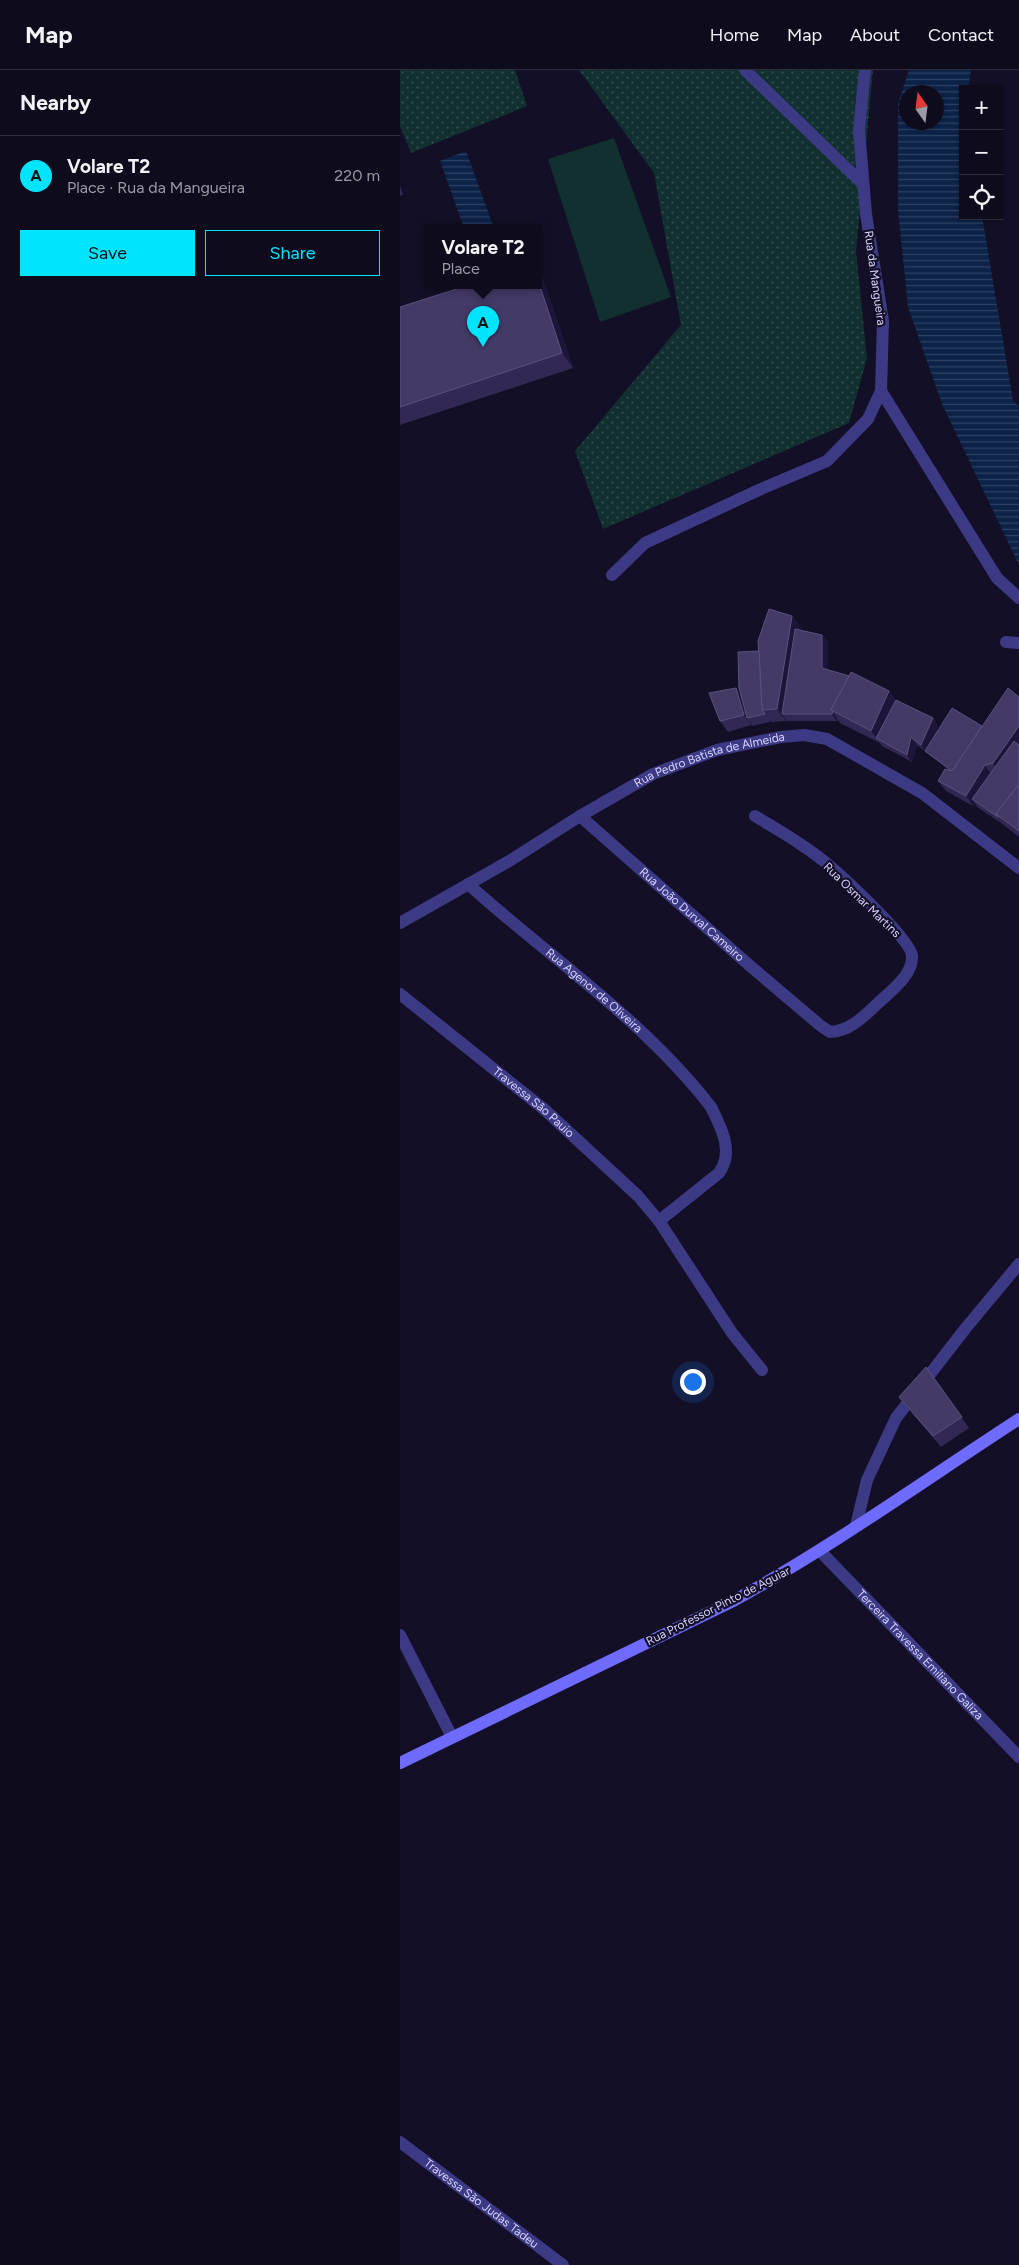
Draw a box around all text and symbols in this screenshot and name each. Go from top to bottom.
text: Map [25,20,73,49]
text: Home [710,24,759,46]
text: Map [787,24,822,46]
text: About [850,24,900,46]
text: Contact [928,24,994,46]
north arrow [899,85,944,130]
map controls [959,85,1004,220]
button: + [959,85,1004,130]
text: Nearby [20,90,91,115]
button: − [959,130,1004,175]
text: Volare T2 [67,155,150,178]
text: A [30,166,42,185]
text: 220 m [334,166,380,185]
button: locate [959,175,1004,220]
text: Place · Rua da Mangueira [67,178,245,197]
popup [424,224,542,289]
button: Save [20,230,195,276]
button: Share [205,230,380,276]
street label: Rua da Mangueira [861,230,889,326]
text: Volare T2 [441,236,525,259]
text: Place [441,259,480,278]
pin: A [467,306,499,347]
street label: Rua Pedro Batista de Almeida [632,730,785,790]
street label: Rua Osmar Martins [821,860,904,941]
street label: Rua João Durval Cameiro [637,865,747,964]
street label: Rua Agenor de Oliveira [543,946,645,1036]
street label: Travessa São Pauio [490,1064,577,1140]
your location [680,1369,706,1395]
street label: Rua Professor Pinto de Aguiar [644,1564,792,1648]
street label: Terceira Travessa Emiliano Galiza [854,1587,986,1723]
street label: Travessa São Judas Tadeu [422,2156,541,2251]

